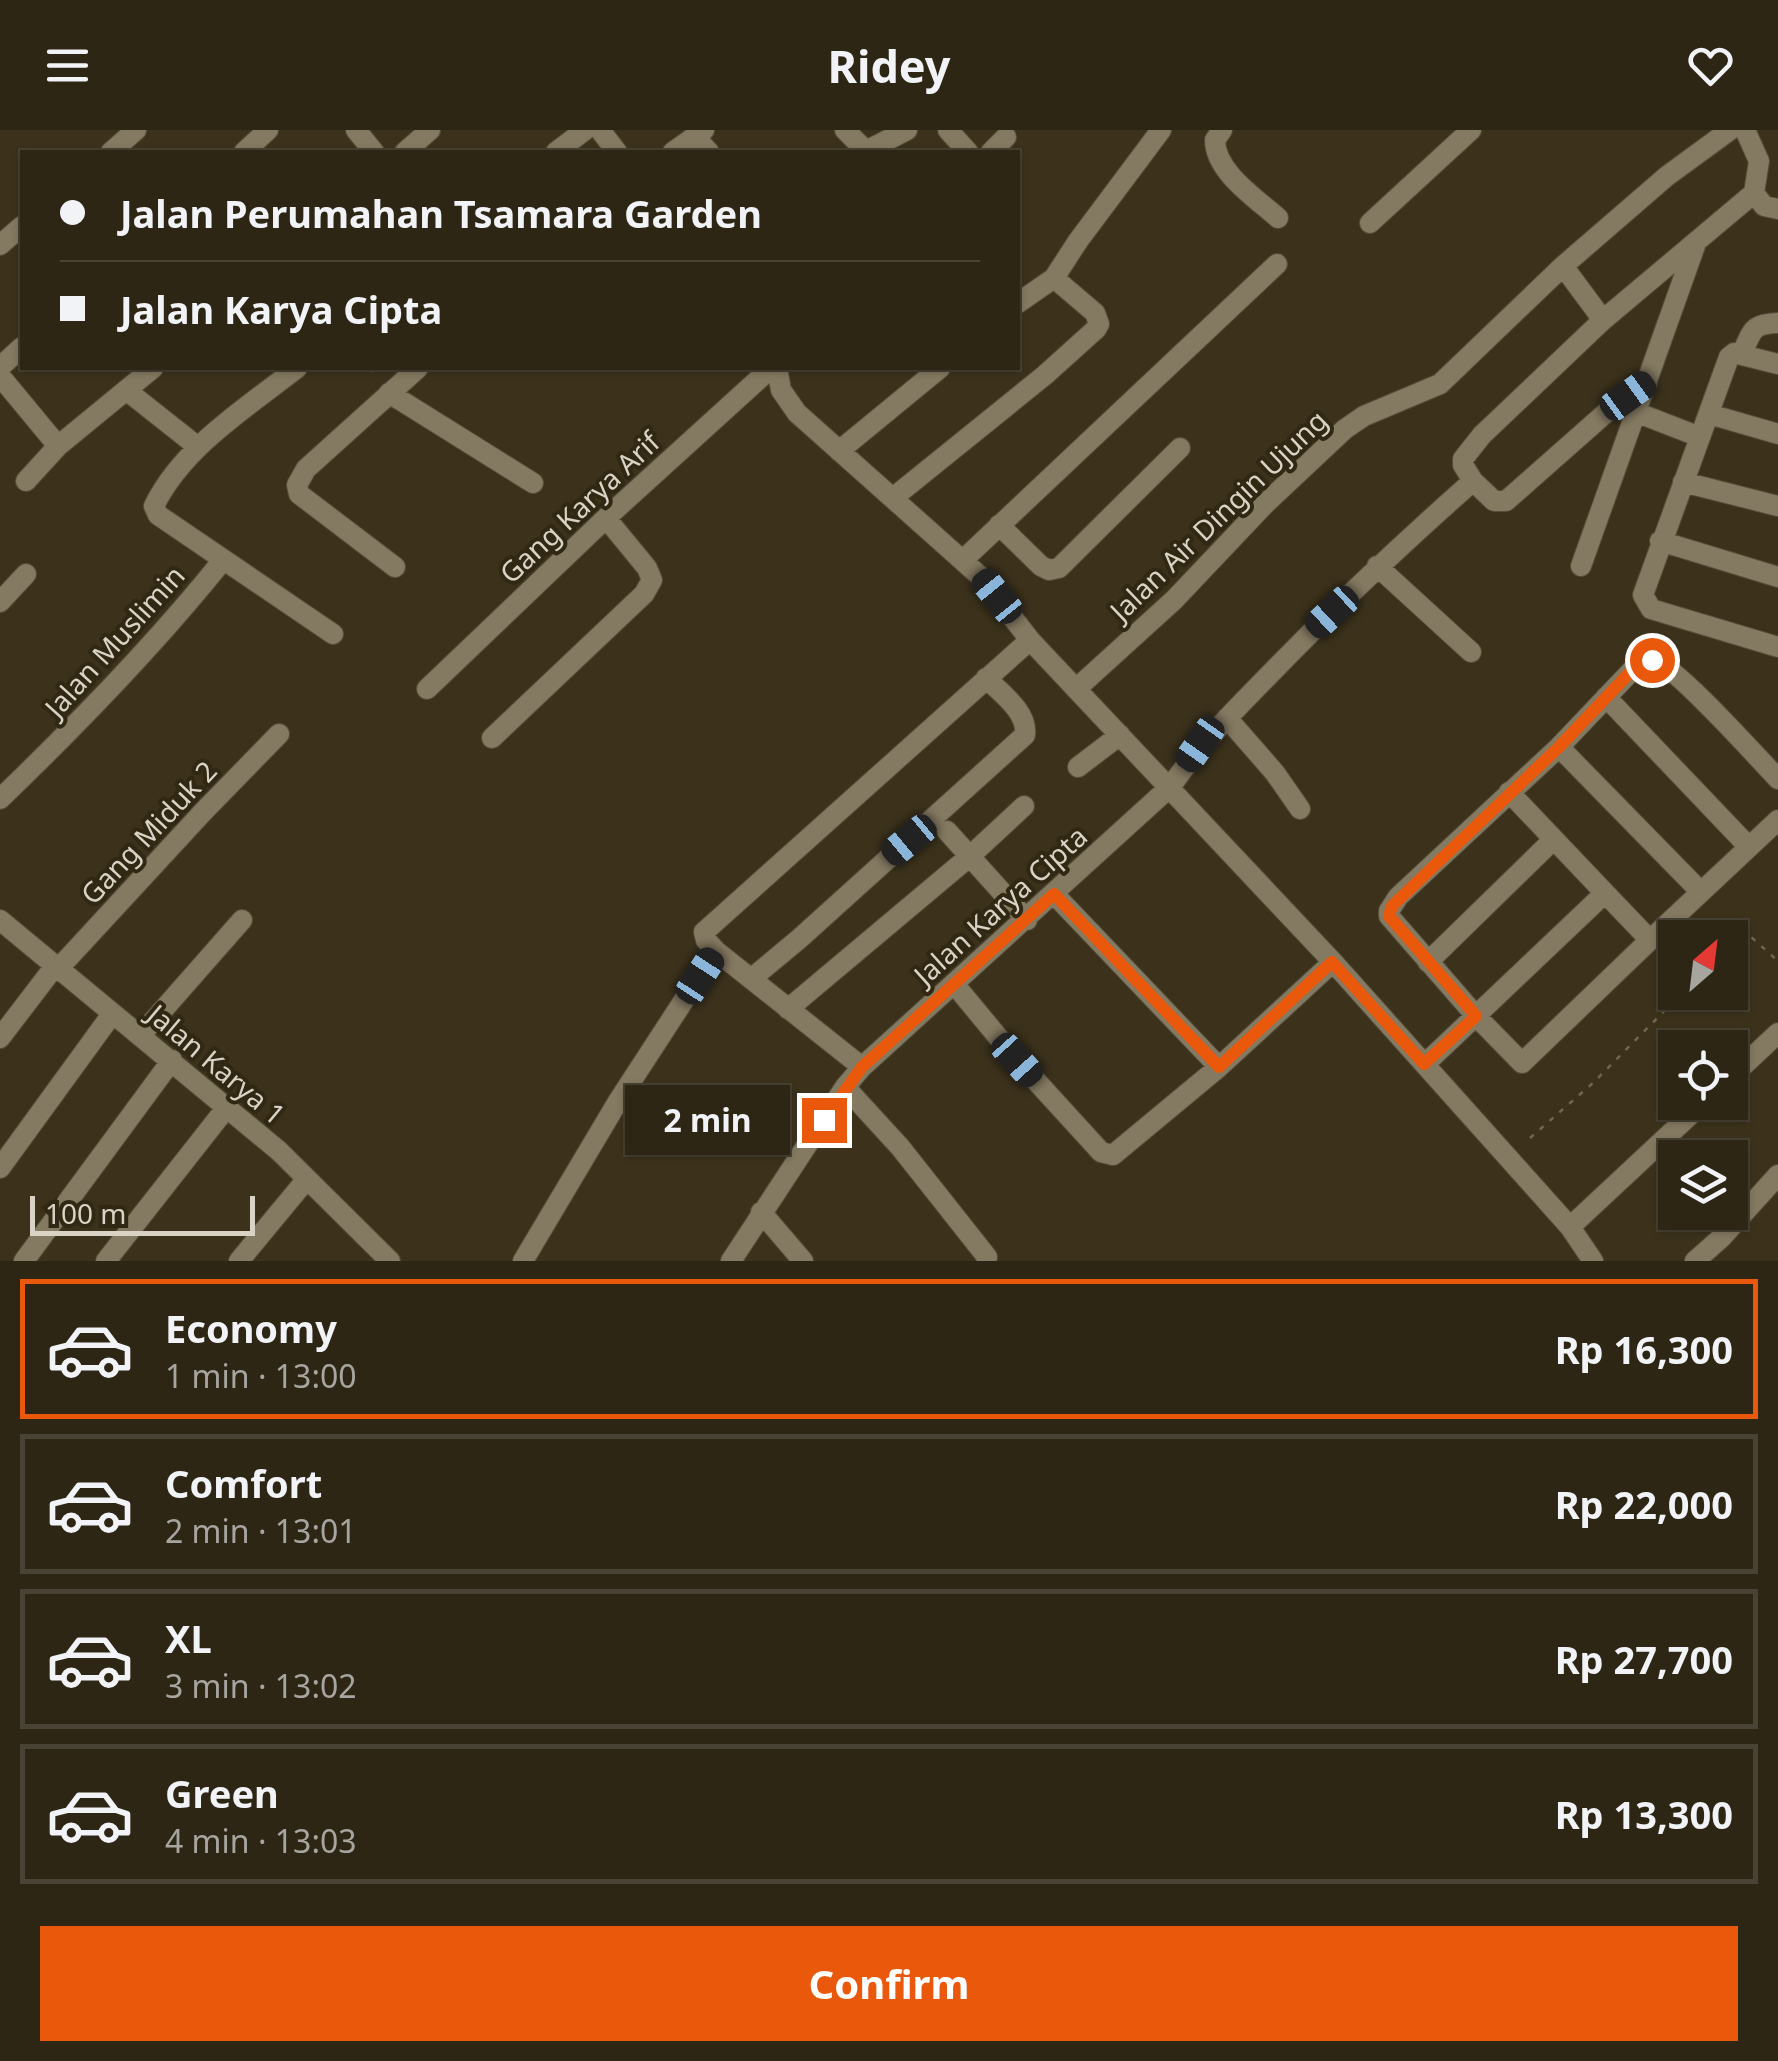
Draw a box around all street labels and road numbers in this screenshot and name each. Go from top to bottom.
street label: Jalan Air Dingin Ujung [1099,401,1335,631]
street label: Gang Karya Arif [491,422,668,591]
street label: Jalan Muslimin [34,557,192,727]
street label: Gang Miduk 2 [72,752,224,912]
street label: Jalan Karya Cipta [903,817,1095,995]
street label: Jalan Karya 1 [138,993,294,1133]

